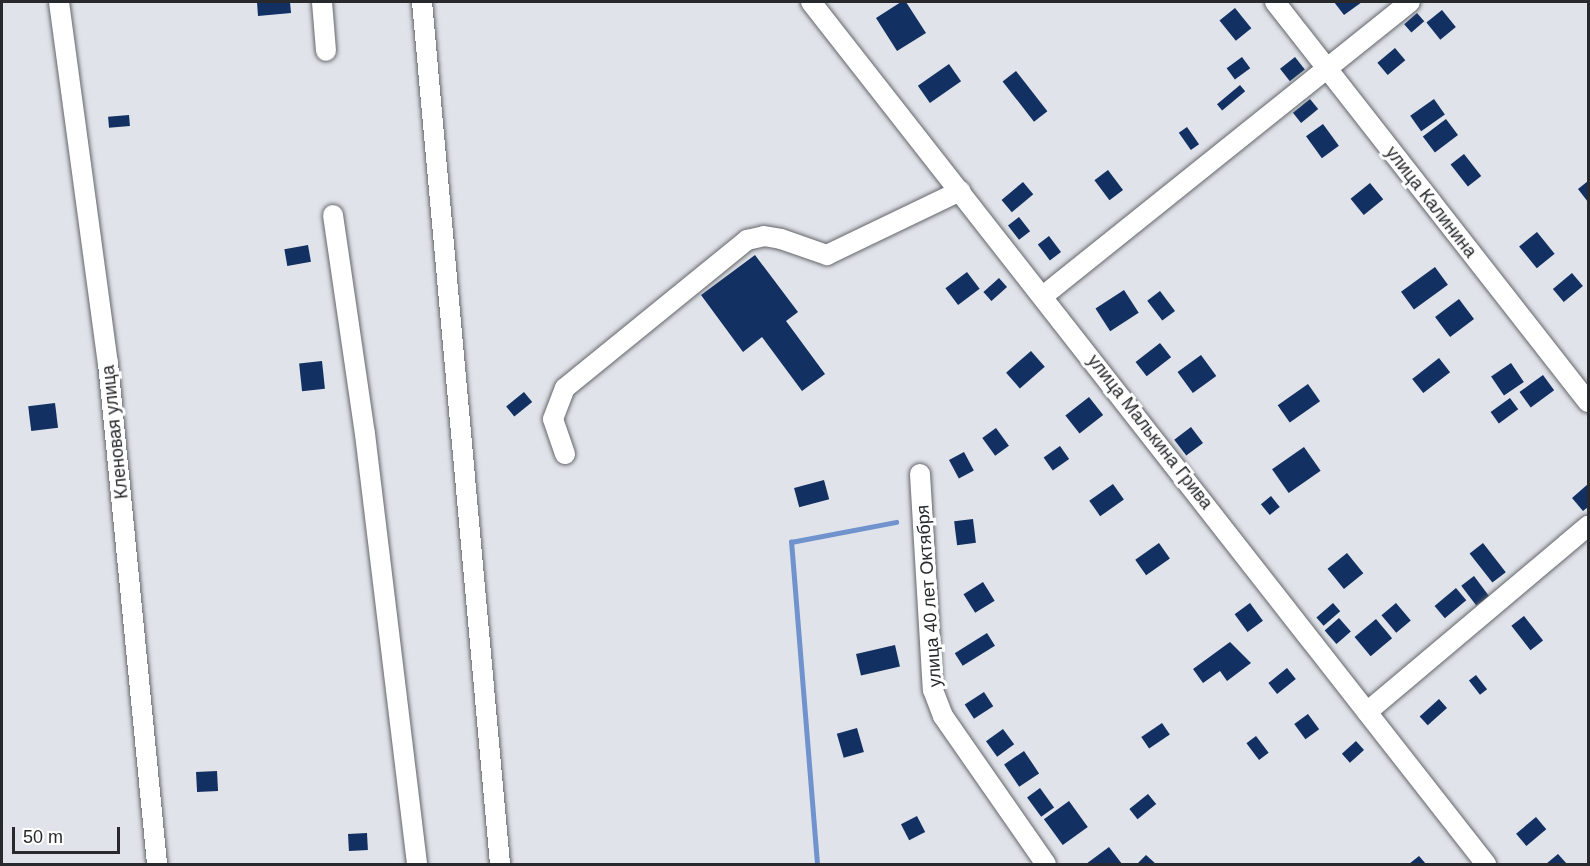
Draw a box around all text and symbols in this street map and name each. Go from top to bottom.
street label: улица Калинина [1381,142,1481,262]
street label: улица Малькина Грива [1083,350,1217,514]
street label: Кленовая улица [97,364,133,500]
street label: улица 40 лет Октября [912,504,946,688]
scale bar [15,815,123,853]
text: 50 m [23,827,63,847]

